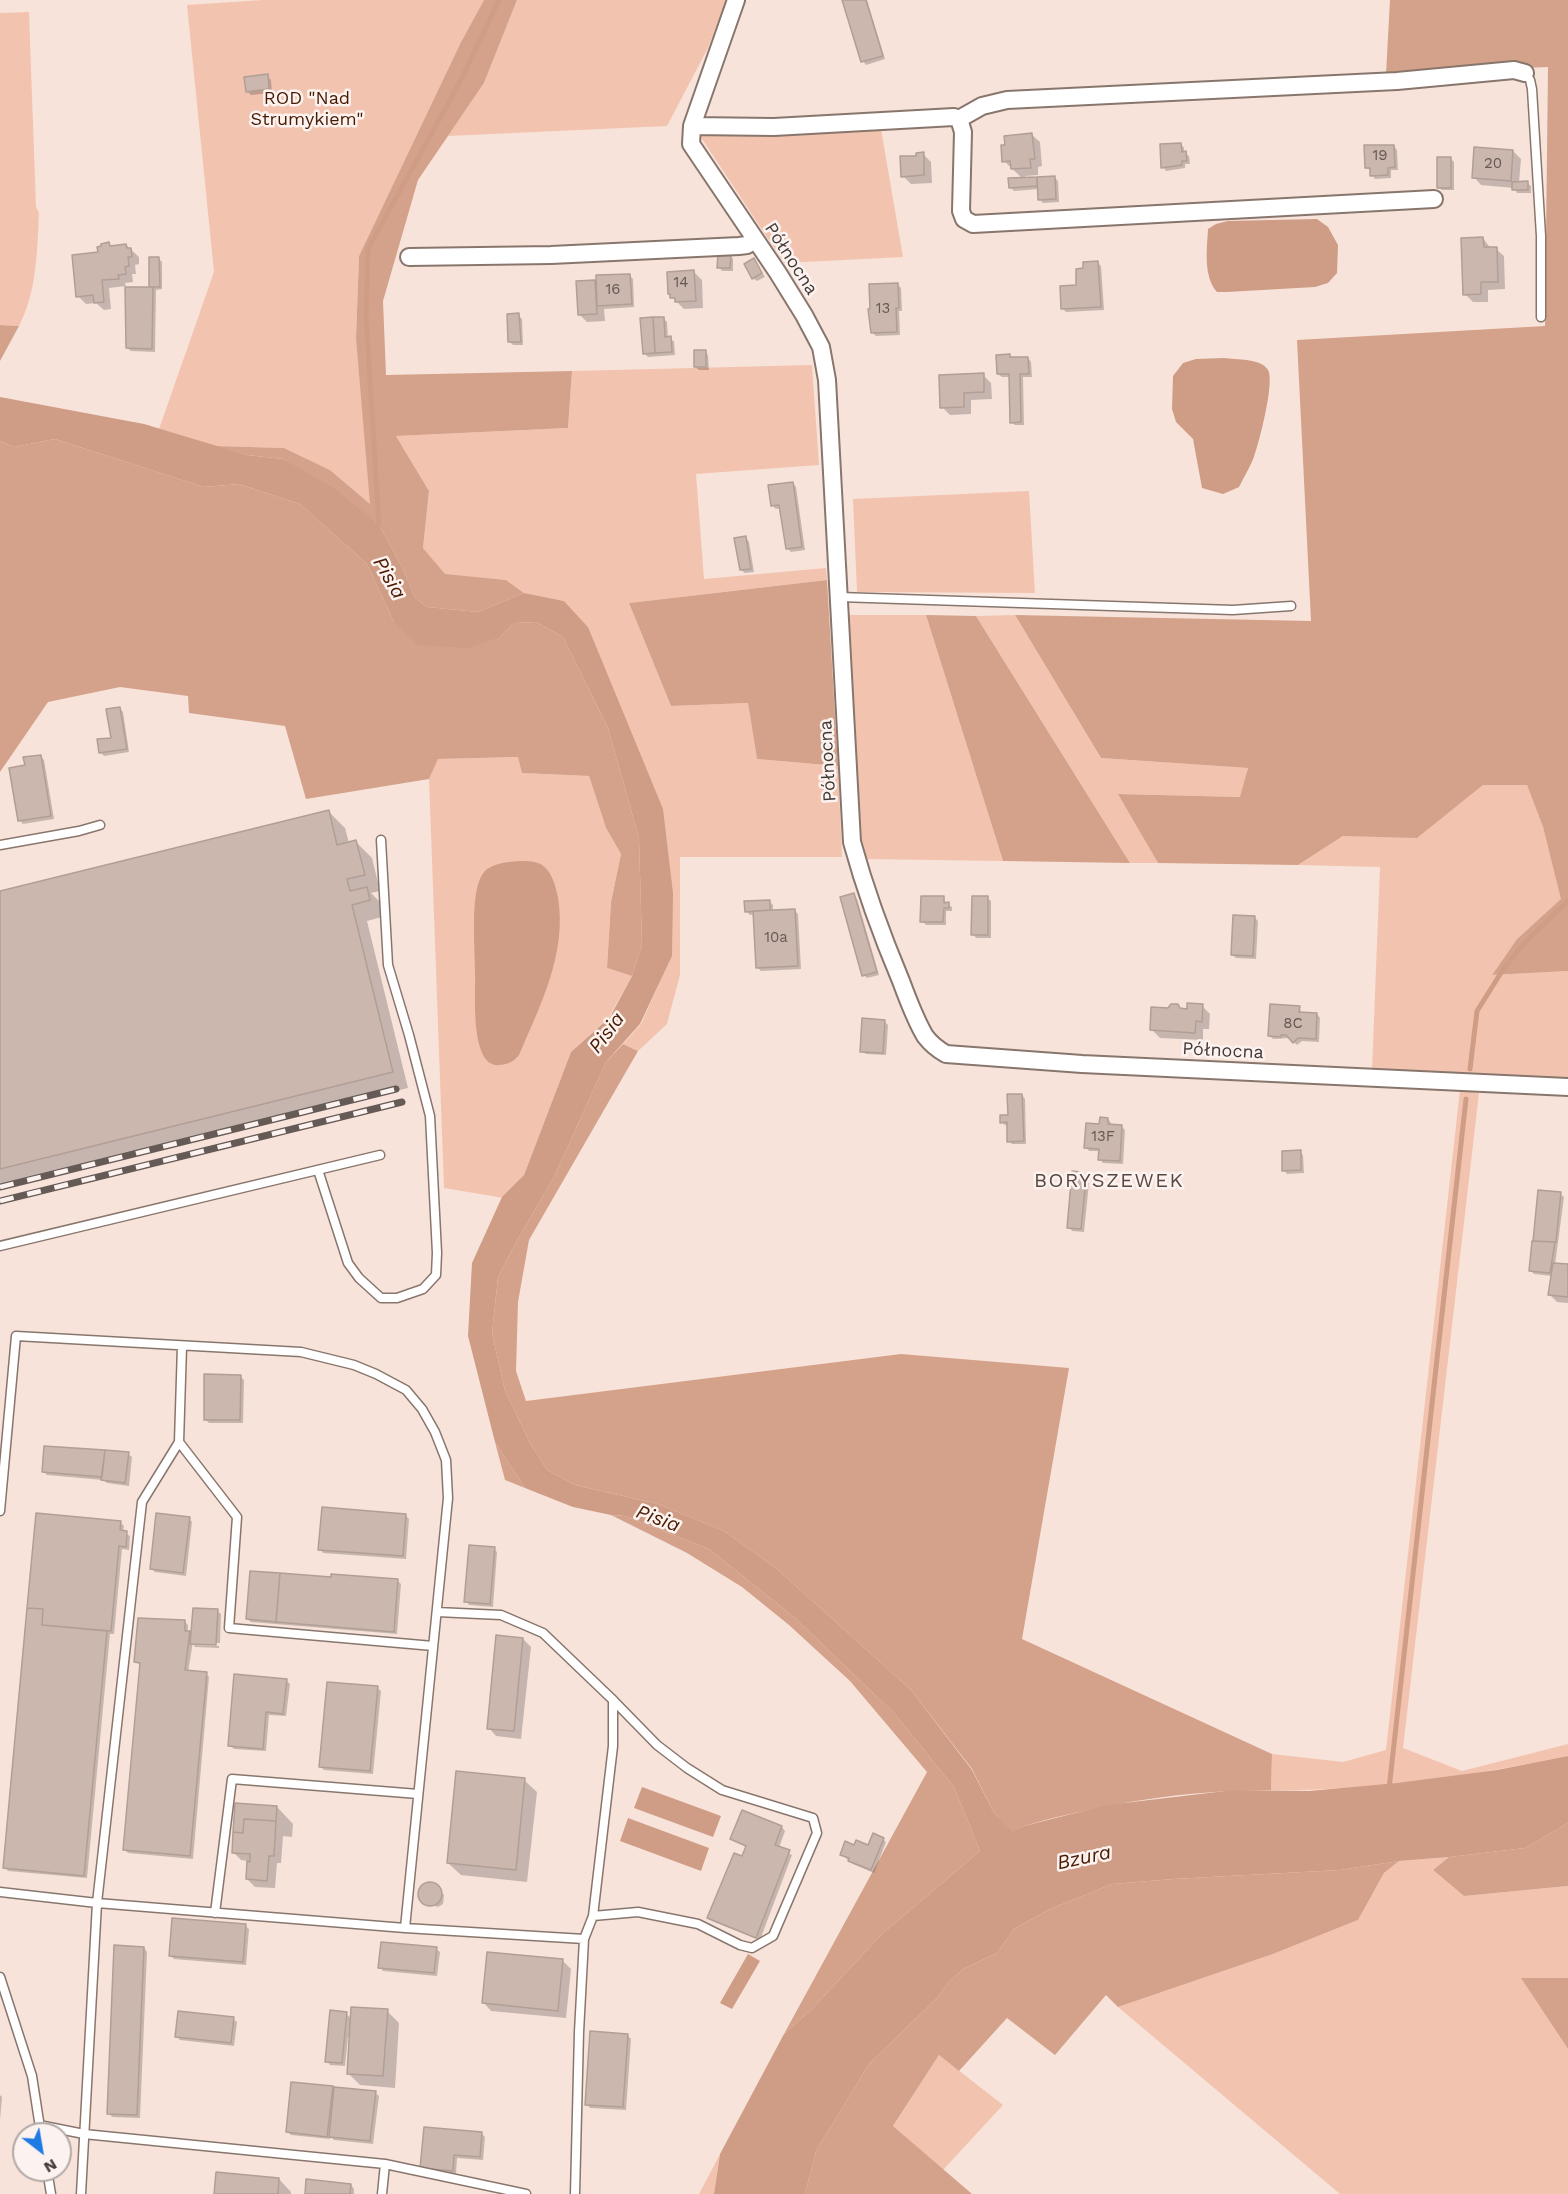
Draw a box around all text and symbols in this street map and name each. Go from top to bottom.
park label: ROD "Nad Strumykiem" [250,88,364,130]
house number: 19 [1372,147,1388,165]
house number: 20 [1484,155,1502,173]
street label: Północna [760,219,822,299]
house number: 14 [673,274,689,292]
house number: 16 [606,281,620,299]
house number: 13 [876,300,890,318]
water label: Pisia [367,552,411,604]
street label: Północna [815,720,841,802]
house number: 10a [764,929,788,947]
water label: Pisia [584,1008,630,1058]
house number: 8C [1283,1015,1303,1033]
street label: Północna [1182,1038,1264,1064]
house number: 13F [1091,1128,1115,1146]
district label: BORYSZEWEK [1034,1169,1184,1193]
water label: Pisia [633,1500,683,1538]
water label: Bzura [1055,1841,1113,1875]
north arrow [12,2122,72,2182]
text: N [41,2155,60,2177]

